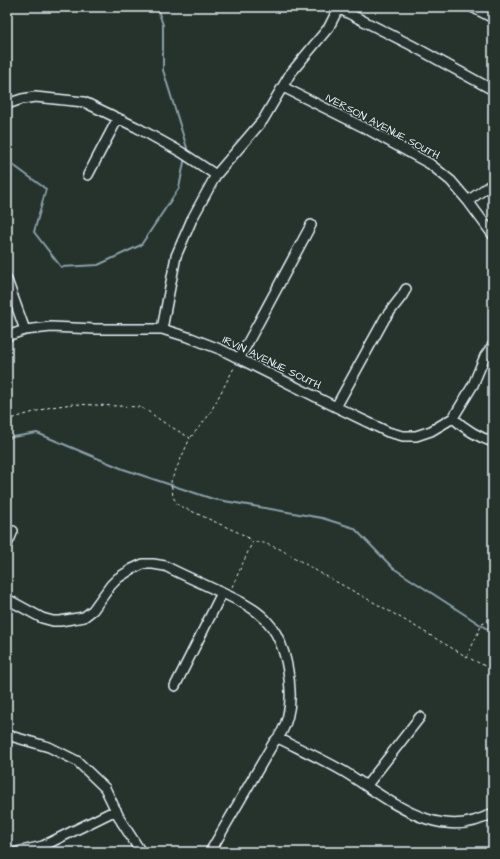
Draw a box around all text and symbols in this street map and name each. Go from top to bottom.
street label: IVERSON AVENUE SOUTH [323,90,443,163]
street label: IRVIN AVENUE SOUTH [220,332,324,393]

